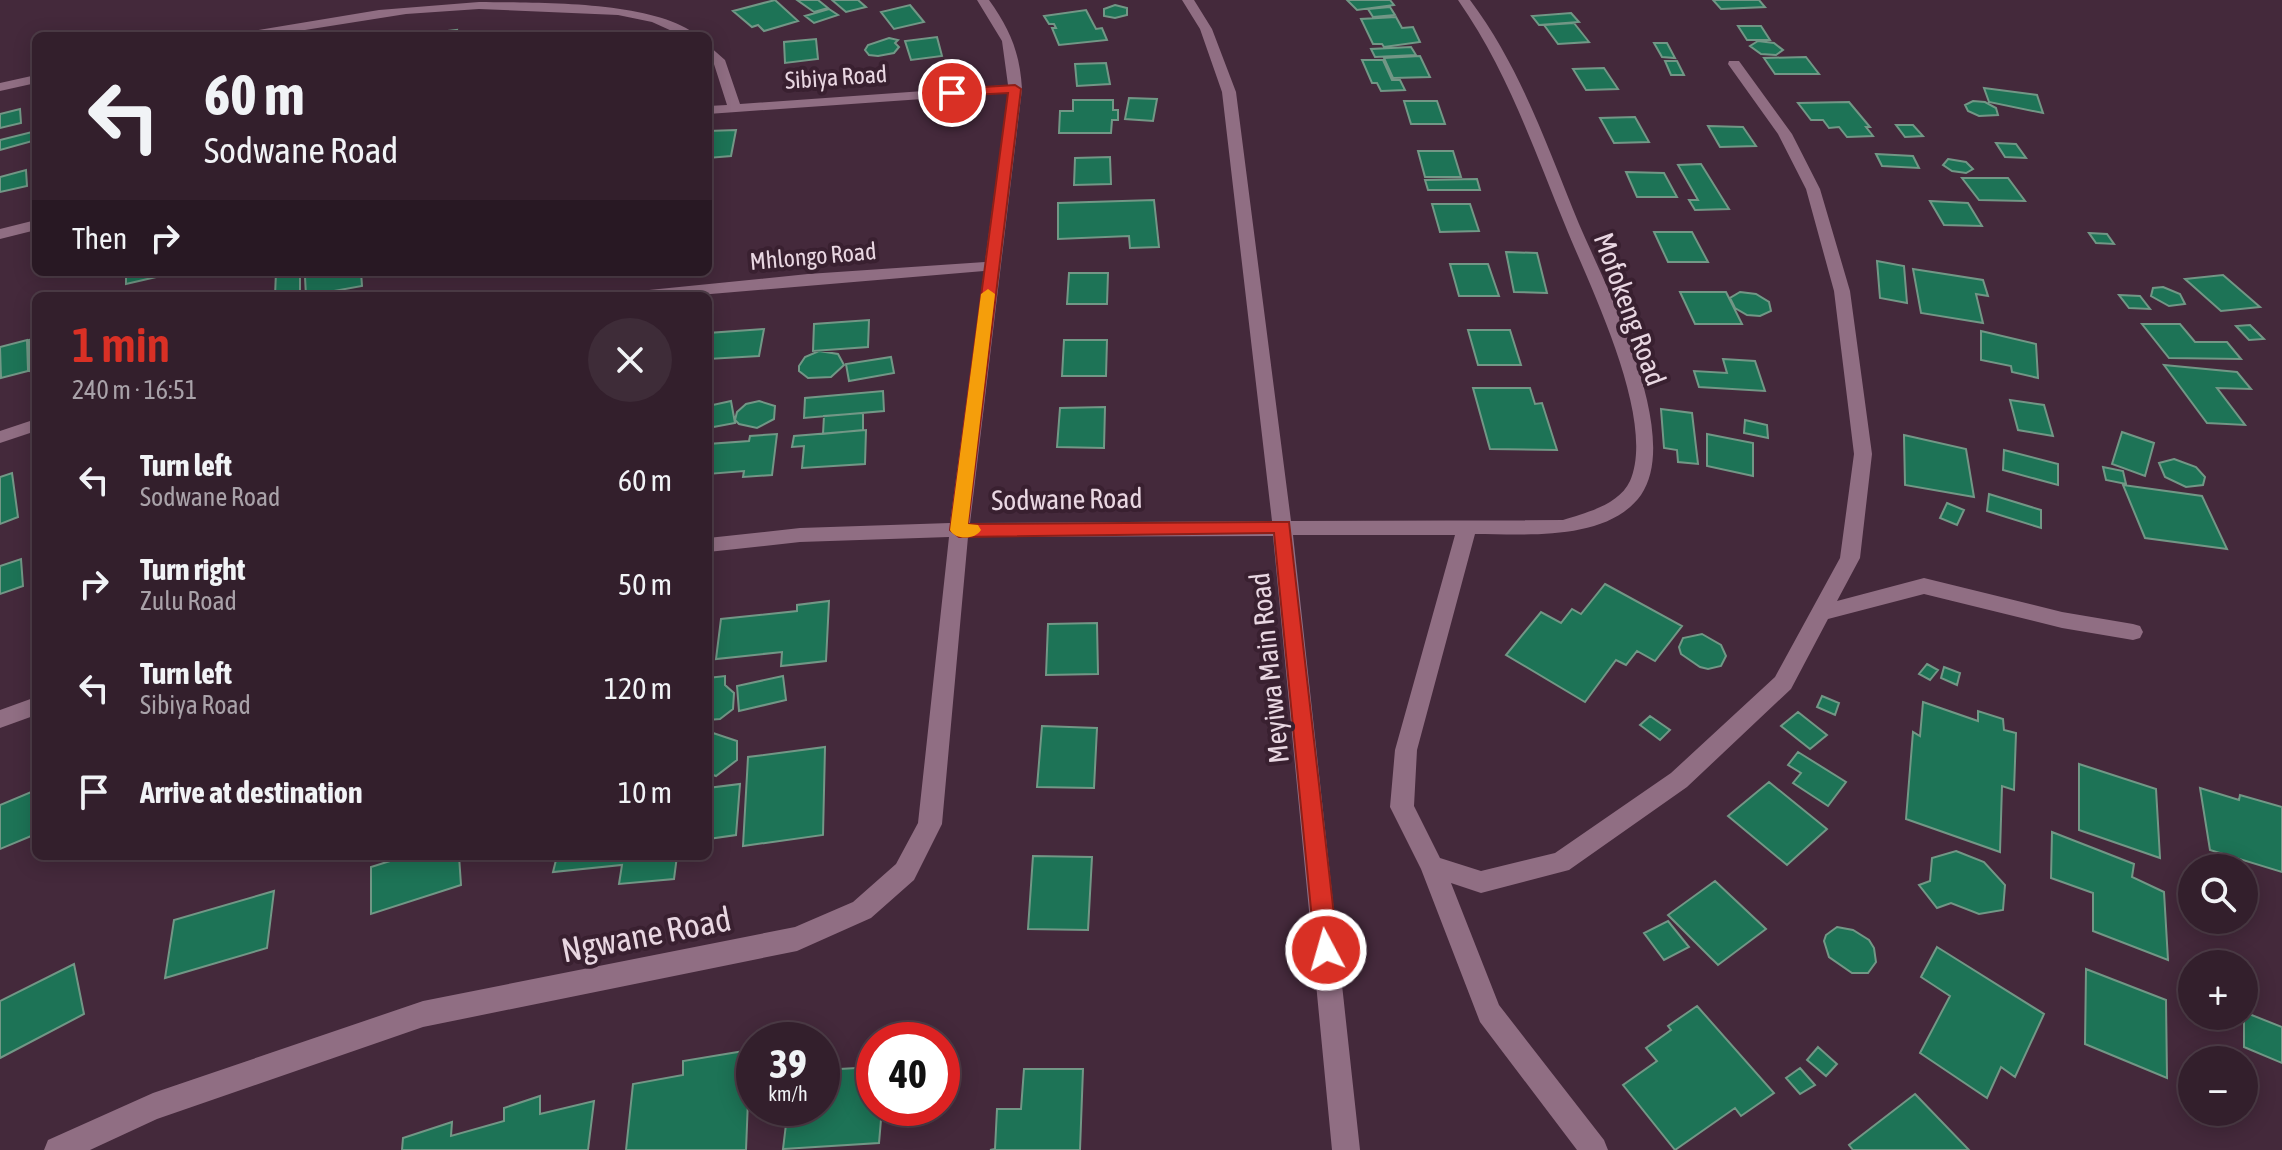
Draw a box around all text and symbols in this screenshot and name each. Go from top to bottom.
pin [918,59,986,127]
street label: Sibiya Road [784,60,888,94]
text: 60 m [204,63,305,127]
icon: left [72,64,176,168]
icon: arrive [930,71,974,115]
text: Sodwane Road [204,129,398,171]
icon: right [143,216,187,260]
text: Then [72,221,127,255]
street label: Mofokeng Road [1588,228,1672,390]
street label: Mhlongo Road [749,237,877,275]
text: 1 min [72,317,170,372]
button: close [588,318,672,402]
text: 240 m · 16:51 [72,375,197,405]
text: Turn left [140,448,232,482]
icon: left [72,458,116,502]
text: 60 m [618,463,672,497]
text: Sodwane Road [140,482,280,512]
street label: Sodwane Road [991,482,1143,516]
text: Turn right [140,552,246,586]
icon: right [72,562,116,606]
text: 50 m [618,567,672,601]
street label: Meyiwa Main Road [1243,571,1295,765]
text: Zulu Road [140,586,237,616]
text: Turn left [140,656,232,690]
icon: left [72,666,116,710]
text: 120 m [604,671,672,705]
text: Sibiya Road [140,690,251,720]
icon: arrive [72,770,116,814]
text: Arrive at destination [140,775,362,809]
text: 10 m [618,775,672,809]
map controls [2178,854,2258,1126]
button: search [2178,854,2258,934]
street label: Ngwane Road [558,898,734,970]
position arrow [1284,908,1368,992]
button: + [2178,950,2258,1030]
speed limit sign: 40 [856,1022,960,1126]
text: 39 [769,1041,807,1086]
button: − [2178,1046,2258,1126]
text: km/h [768,1082,808,1105]

